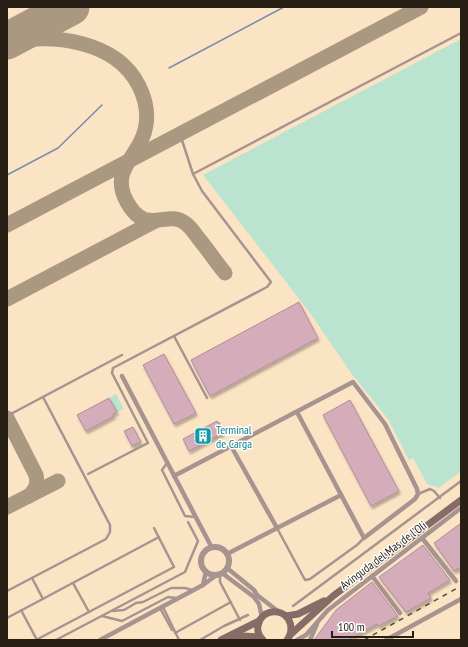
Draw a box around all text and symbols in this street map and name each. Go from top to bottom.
place label: Terminal de Carga [216,422,252,451]
building icon: Terminal de Carga [193,426,213,446]
street label: Avinguda del Mas de l'Oli [337,518,429,592]
scale bar [332,613,413,639]
text: 100 m [338,619,365,634]

